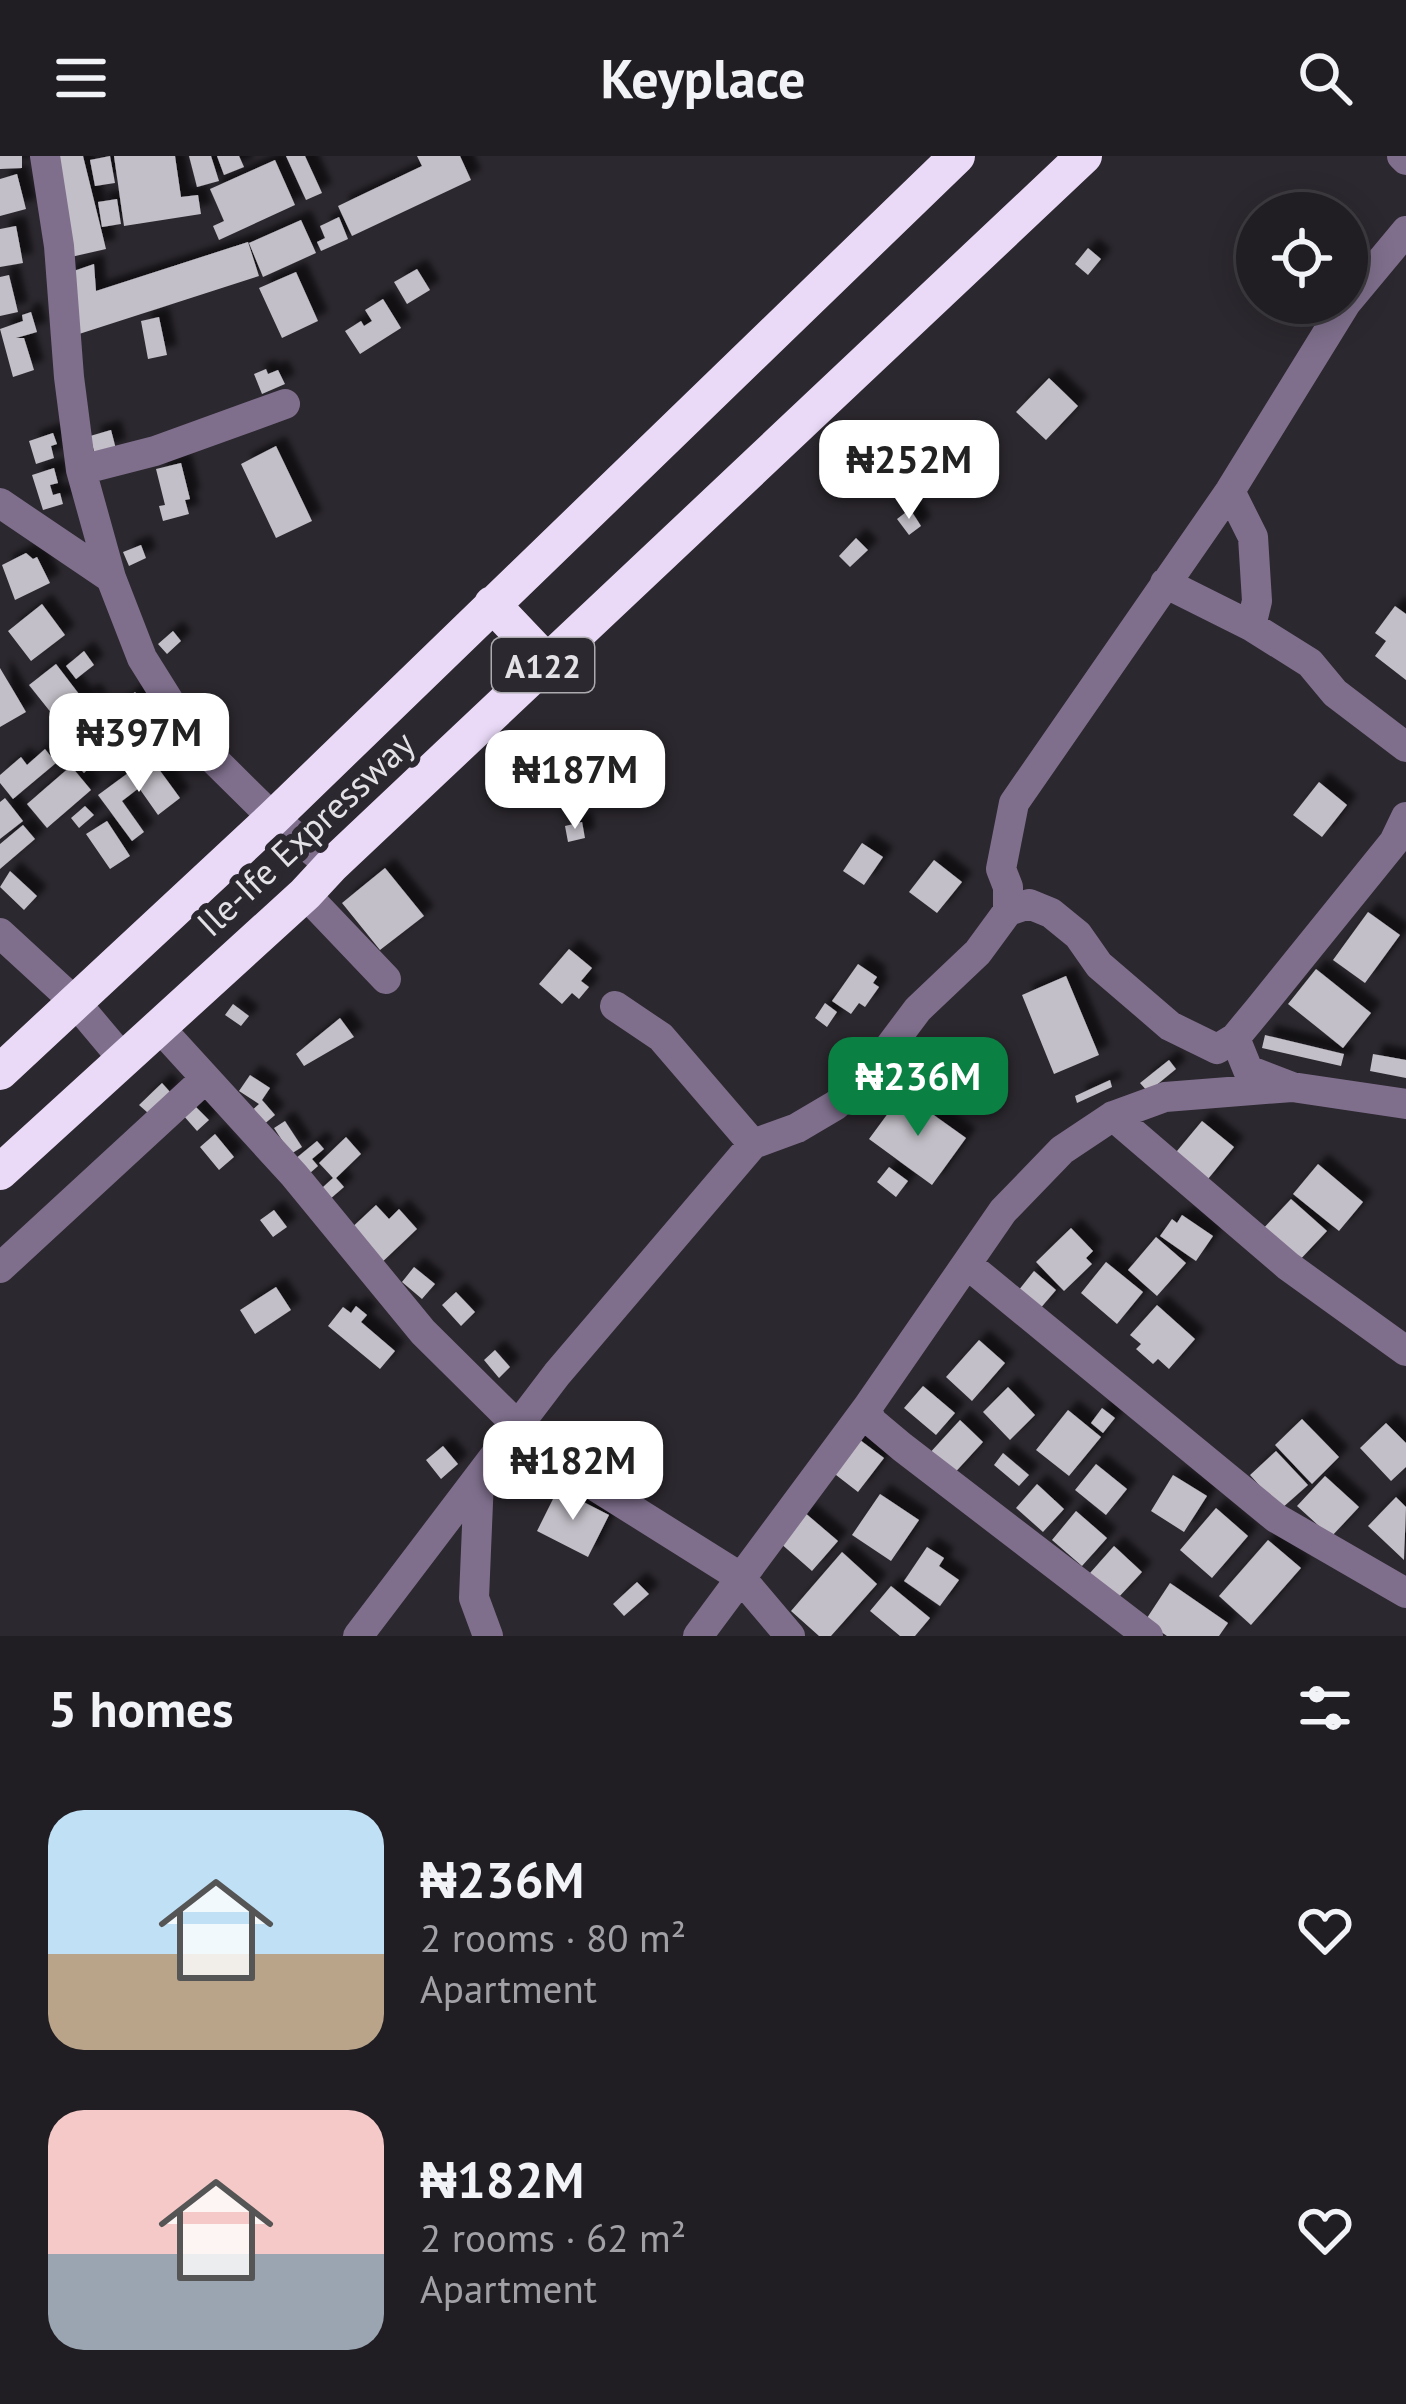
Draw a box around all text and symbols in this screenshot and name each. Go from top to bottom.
text: Keyplace [600,43,806,113]
icon: menu [48,45,114,111]
icon: search [1292,45,1358,111]
map controls [1236,192,1368,324]
button: locate [1236,192,1368,324]
pin: ₦252M [825,420,993,522]
text: ₦252M [846,433,972,484]
road number: A122 [492,638,594,692]
pin: ₦397M [55,693,223,795]
text: ₦397M [76,706,202,757]
street label: Ile-Ife Expressway [186,720,424,946]
pin: ₦187M [491,730,659,832]
text: ₦187M [512,743,638,794]
pin: ₦236M [834,1037,1002,1139]
text: ₦236M [855,1050,981,1101]
pin: ₦182M [489,1421,657,1523]
text: ₦182M [510,1434,636,1485]
text: 5 homes [48,1675,234,1741]
icon: filters [1292,1675,1358,1741]
text: ₦236M [420,1846,584,1912]
icon: home [144,1858,288,2002]
icon: heart [1292,1897,1358,1963]
text: 2 rooms · 80 m² [420,1912,686,1963]
text: Apartment [420,1963,597,2014]
text: ₦182M [420,2146,584,2212]
icon: home [144,2158,288,2302]
icon: heart [1292,2197,1358,2263]
text: 2 rooms · 62 m² [420,2212,686,2263]
text: Apartment [420,2263,597,2314]

